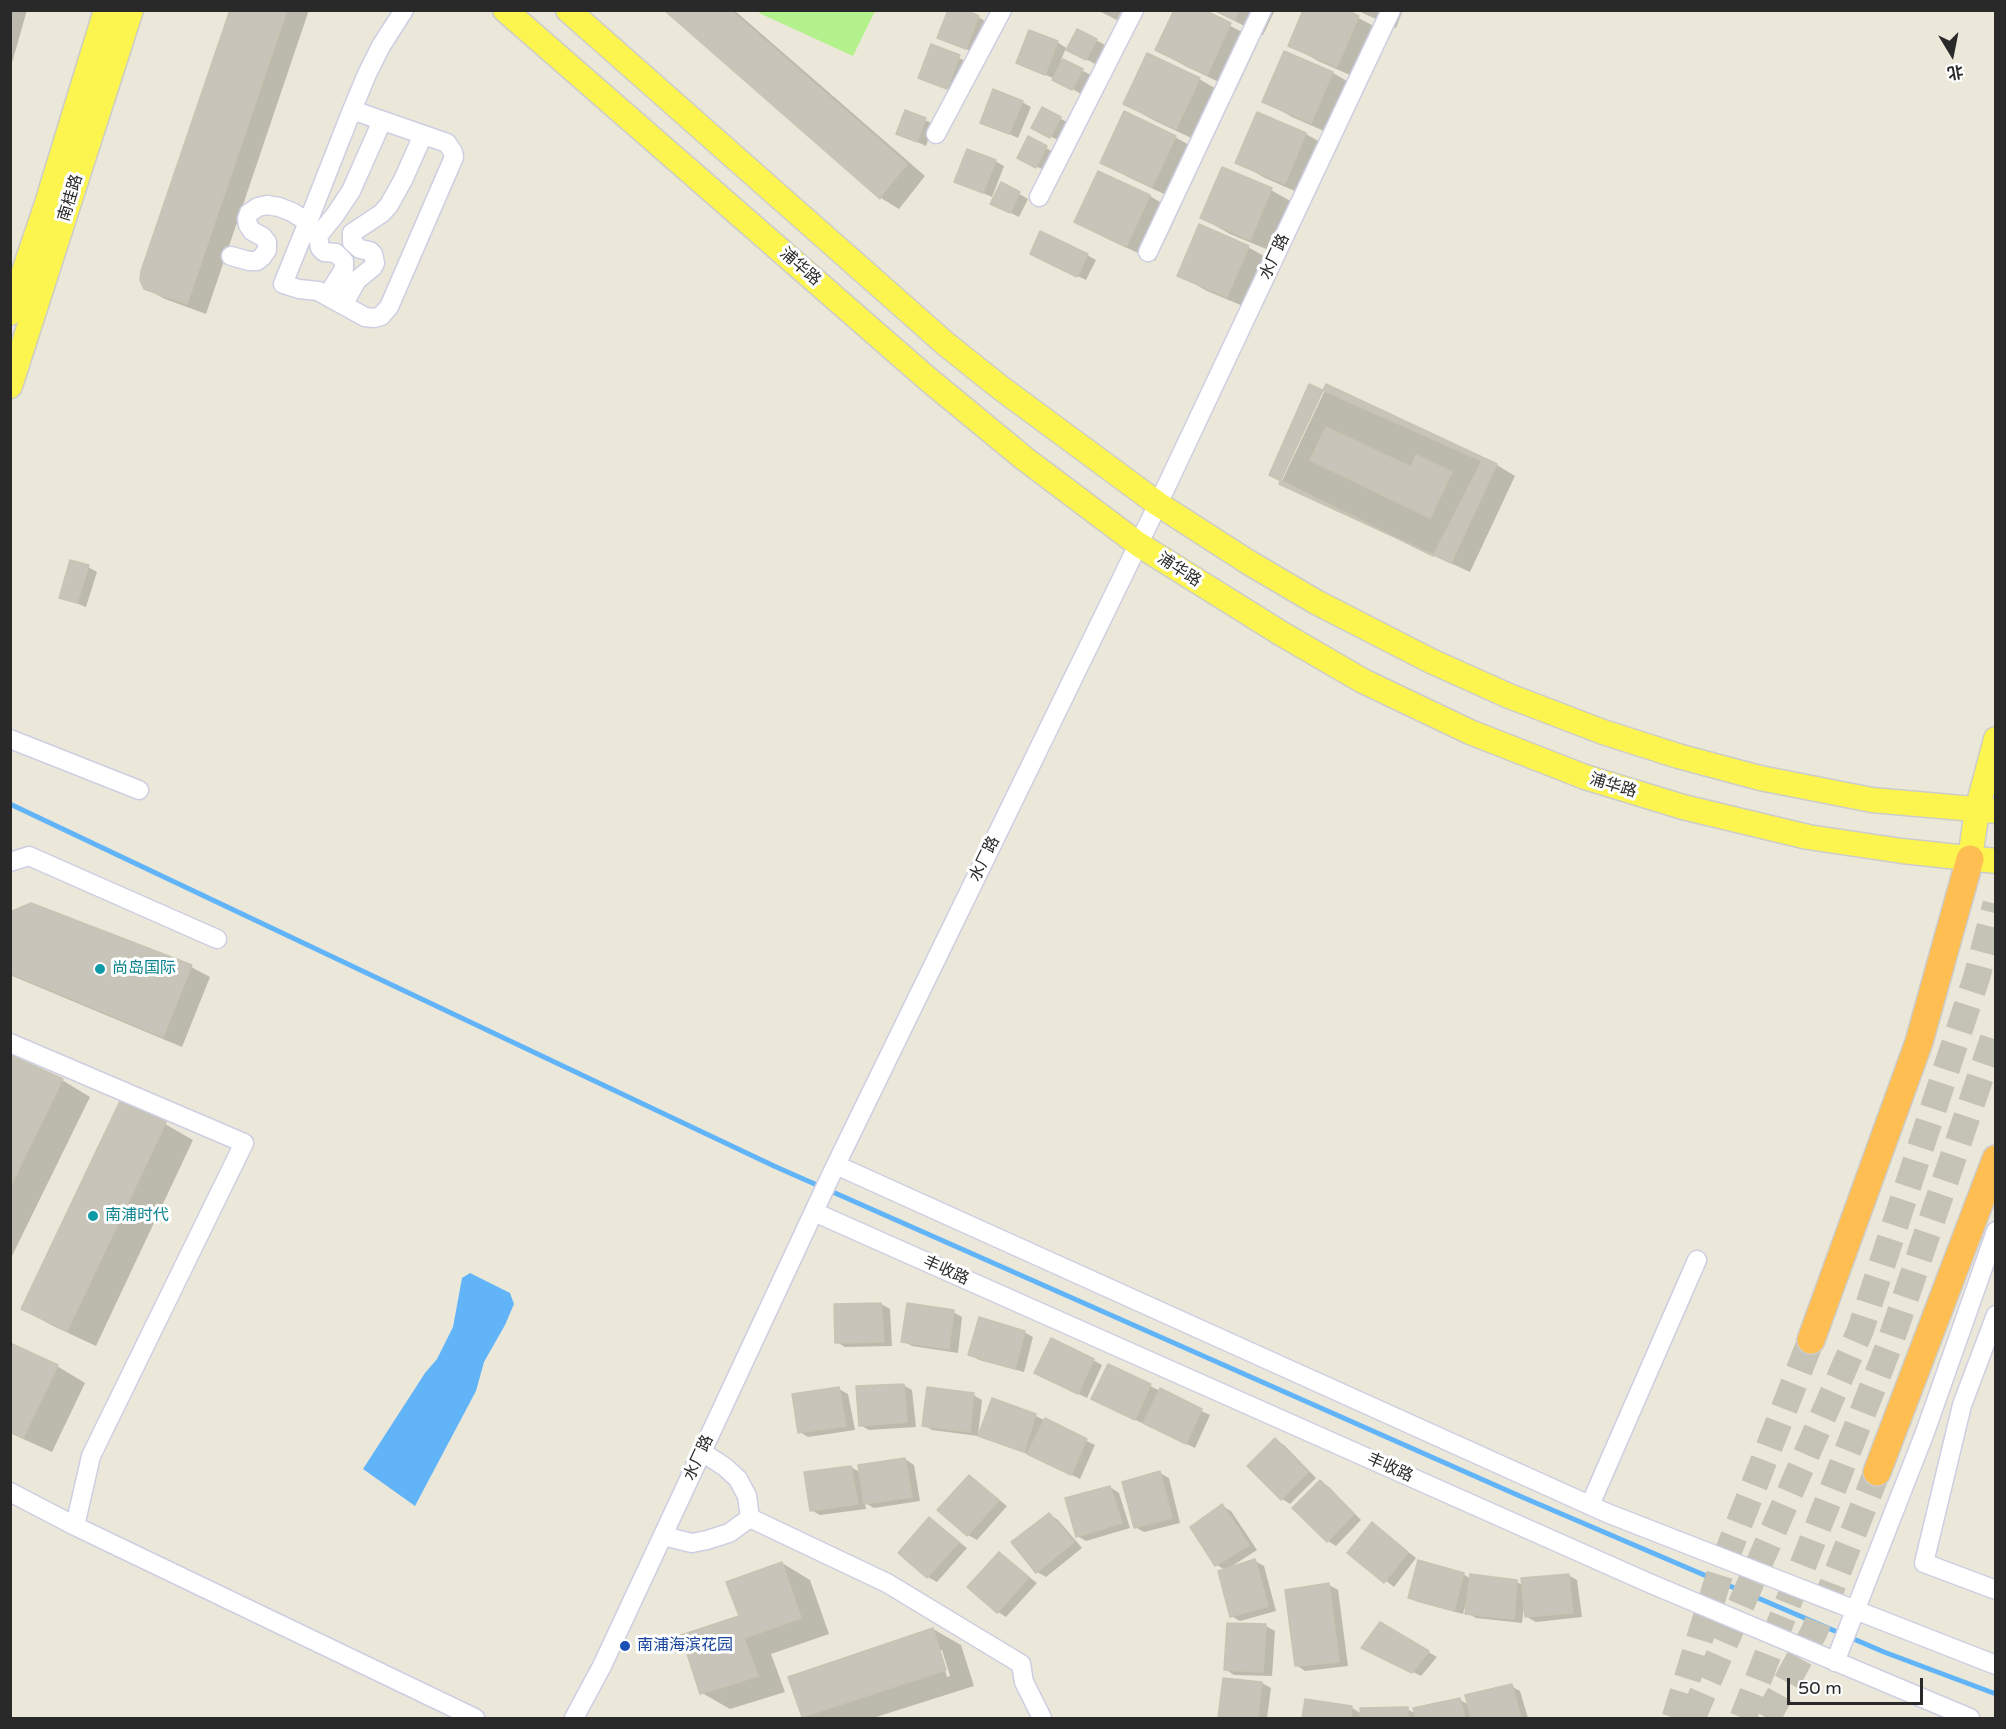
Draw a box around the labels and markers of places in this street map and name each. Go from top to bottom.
place label: 尚岛国际 [112,959,176,979]
marker: 尚岛国际 [93,962,107,976]
place label: 南浦时代 [105,1206,169,1226]
marker: 南浦时代 [86,1209,100,1223]
place label: 南浦海滨花园 [637,1636,733,1656]
marker: 南浦海滨花园 [618,1639,632,1653]

